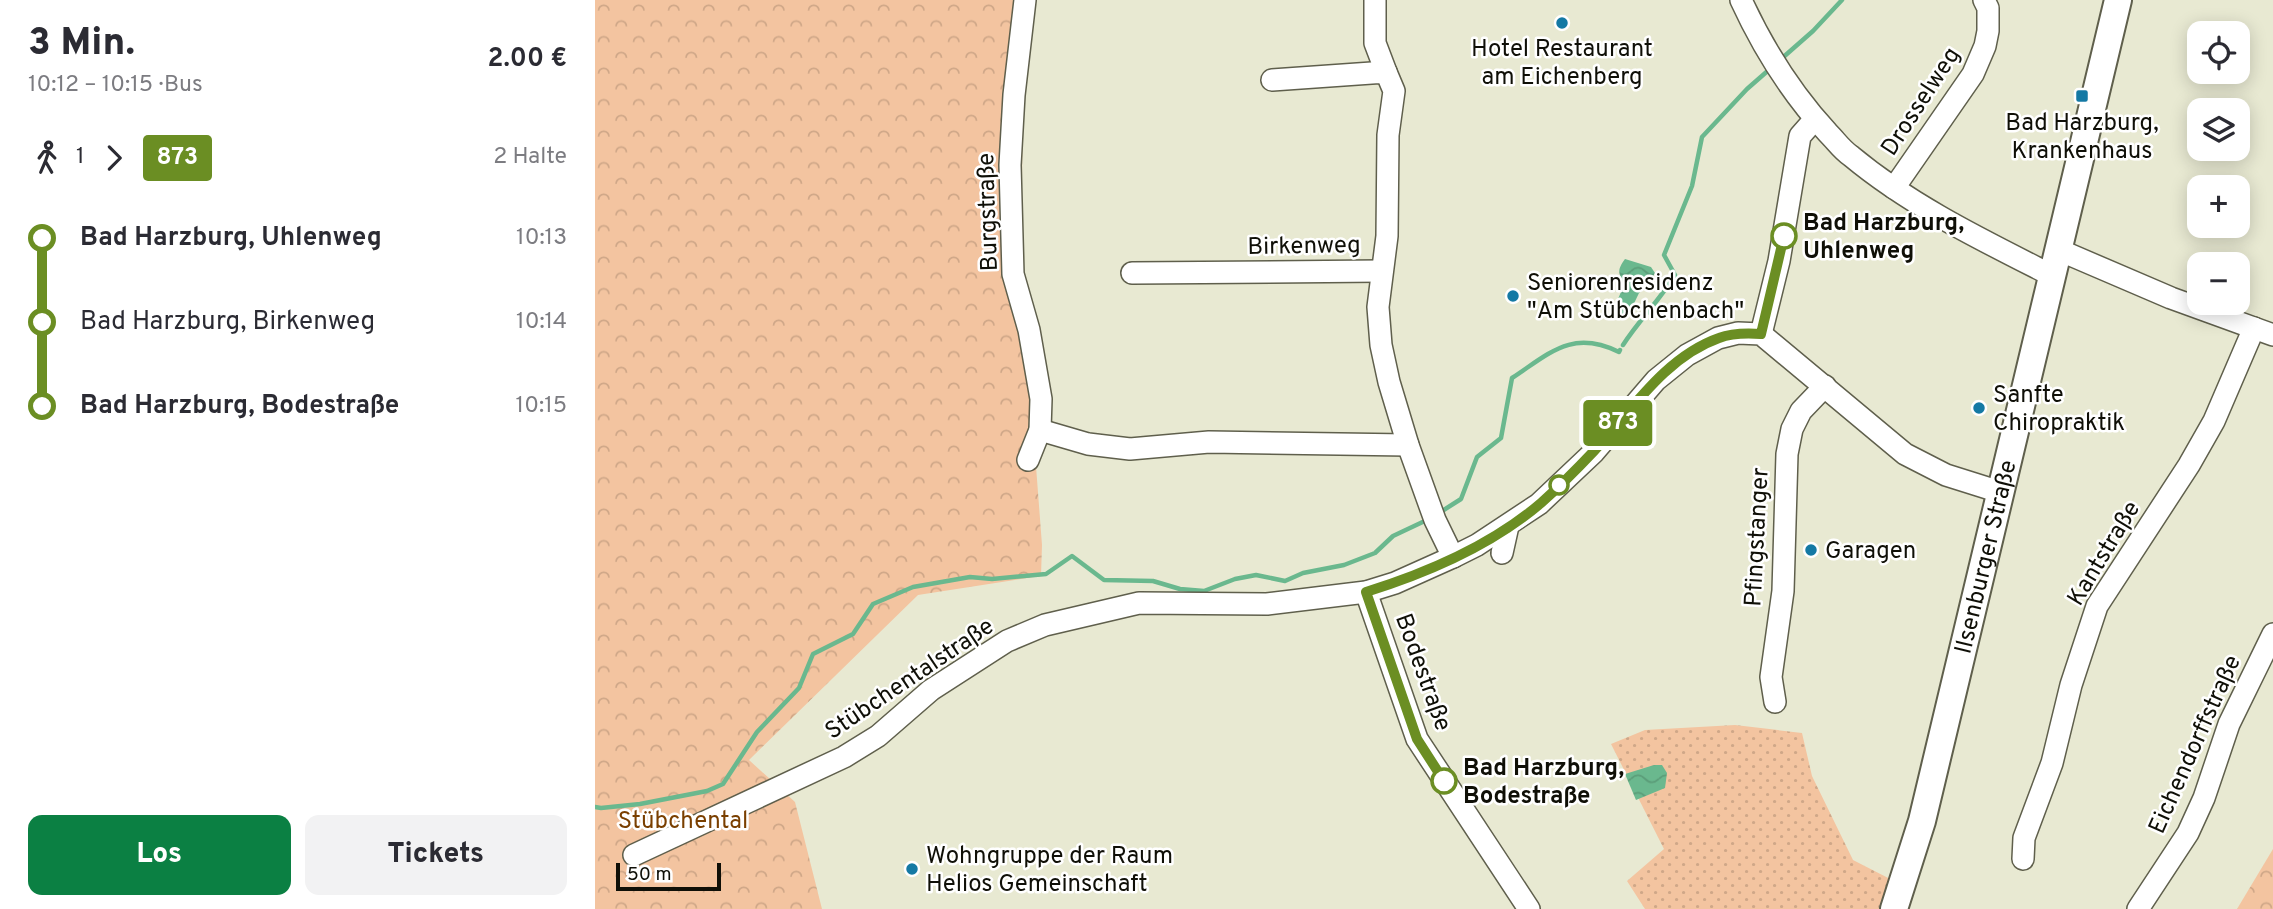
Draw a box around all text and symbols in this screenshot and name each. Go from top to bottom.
marker: Hotel Restaurant am Eichenberg [1554,15,1570,31]
text: 3 Min. [28,20,135,69]
map controls [2187,21,2250,315]
button: locate [2187,21,2250,84]
place label: Hotel Restaurant am Eichenberg [1471,35,1653,93]
street label: Drosselweg [1875,42,1968,162]
text: 2.00 € [487,43,567,76]
text: 10:12 – 10:15 · Bus [28,71,203,100]
marker: Bad Harzburg, Krankenhaus [2074,88,2090,104]
button: layers [2187,98,2250,161]
place label: Bad Harzburg, Krankenhaus [2005,109,2159,167]
icon: walk [28,139,66,177]
icon: forward [95,139,133,177]
text: 1 [76,143,85,172]
text: 873 [157,143,198,173]
text: 2 Halte [493,143,567,172]
street label: Burgstraße [972,152,1006,272]
button: + [2187,175,2250,238]
place label: Bad Harzburg, Uhlenweg [1803,209,1964,267]
text: Bad Harzburg, Uhlenweg [80,222,382,255]
marker: Bad Harzburg, Uhlenweg [1771,223,1797,249]
text: 10:13 [516,224,567,253]
street label: Birkenweg [1247,231,1361,263]
button: − [2187,252,2250,315]
place label: Seniorenresidenz "Am Stübchenbach" [1527,269,1744,327]
marker: Seniorenresidenz "Am Stübchenbach" [1505,288,1521,304]
text: Bad Harzburg, Birkenweg [80,306,375,339]
text: 10:14 [516,308,567,337]
place label: Sanfte Chiropraktik [1993,381,2125,439]
text: Bad Harzburg, Bodestraße [80,390,399,423]
text: 10:15 [516,392,567,421]
line badge: 873 [1578,400,1658,446]
marker: Sanfte Chiropraktik [1971,400,1987,416]
text: 873 [1597,408,1639,438]
street label: Ilsenburger Straße [1949,457,2025,657]
street label: Pfingstanger [1739,467,1777,607]
unlabelled marker [1549,475,1569,495]
street label: Kantstraße [2062,496,2148,612]
place label: Garagen [1825,537,1916,567]
marker: Garagen [1803,542,1819,558]
street label: Bodestraße [1387,610,1457,735]
street label: Stübchentalstraße [820,612,1000,747]
street label: Eichendorffstraße [2143,651,2249,839]
place label: Bad Harzburg, Bodestraße [1463,754,1624,812]
marker: Bad Harzburg, Bodestraße [1431,768,1457,794]
park label: Stübchental [618,807,748,837]
button: Los [28,815,291,895]
button: Tickets [305,815,567,895]
place label: Wohngruppe der Raum Helios Gemeinschaft [926,842,1173,900]
scale bar [616,860,721,892]
marker: Wohngruppe der Raum Helios Gemeinschaft [904,861,920,877]
text: 50 m [627,863,672,887]

